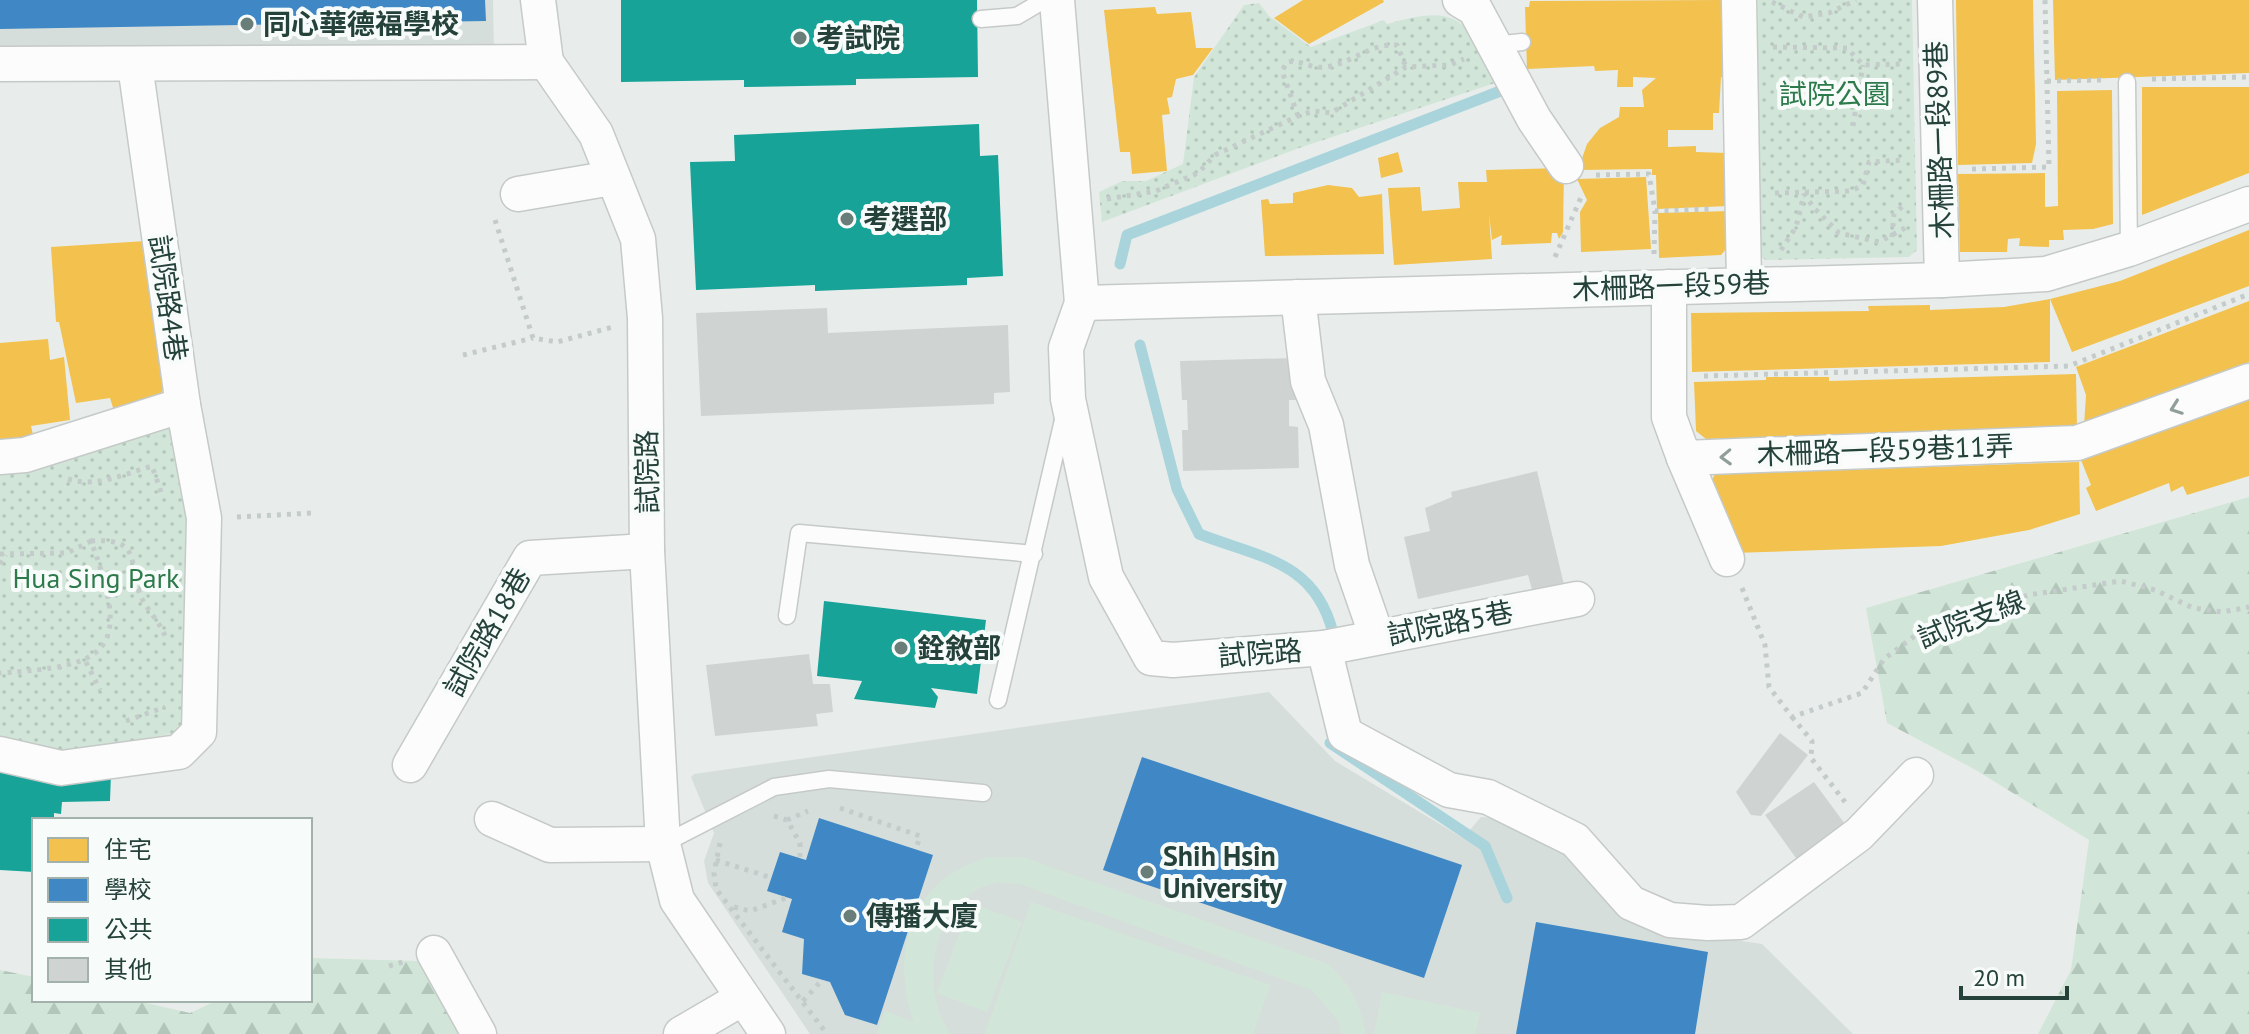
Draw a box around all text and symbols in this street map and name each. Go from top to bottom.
place label: 同心華德福學校 [263,5,459,42]
marker: 同心華德福學校 [238,15,256,33]
place label: 考試院 [816,19,900,56]
marker: 考試院 [791,29,809,47]
street label: 木柵路一段89巷 [1917,40,1960,240]
park label: 試院公園 [1779,75,1891,112]
place label: 考選部 [863,200,947,237]
marker: 考選部 [838,210,856,228]
street label: 試院路4巷 [141,232,196,364]
street label: 木柵路一段59巷 [1571,264,1771,307]
one-way arrow [2169,398,2183,414]
street label: 木柵路一段59巷11弄 [1756,427,2014,472]
street label: 試院路 [627,430,666,514]
one-way arrow [1719,448,1732,465]
park label: Hua Sing Park [13,559,180,596]
street label: 試院路18巷 [435,561,538,703]
street label: 試院支線 [1912,581,2030,656]
street label: 試院路5巷 [1384,592,1516,653]
place label: 銓敘部 [917,629,1001,666]
street label: 試院路 [1217,631,1303,674]
marker: 銓敘部 [892,639,910,657]
legend [32,818,312,1002]
text: 住宅 [104,834,152,865]
place label: Shih Hsin University [1163,837,1283,906]
marker: Shih Hsin University [1138,863,1156,881]
text: 學校 [104,874,152,905]
place label: 傳播大廈 [866,897,978,934]
marker: 傳播大廈 [841,907,859,925]
text: 公共 [104,914,152,945]
scale bar [1961,950,2067,1000]
text: 其他 [104,954,152,985]
text: 20 m [1973,962,2025,993]

